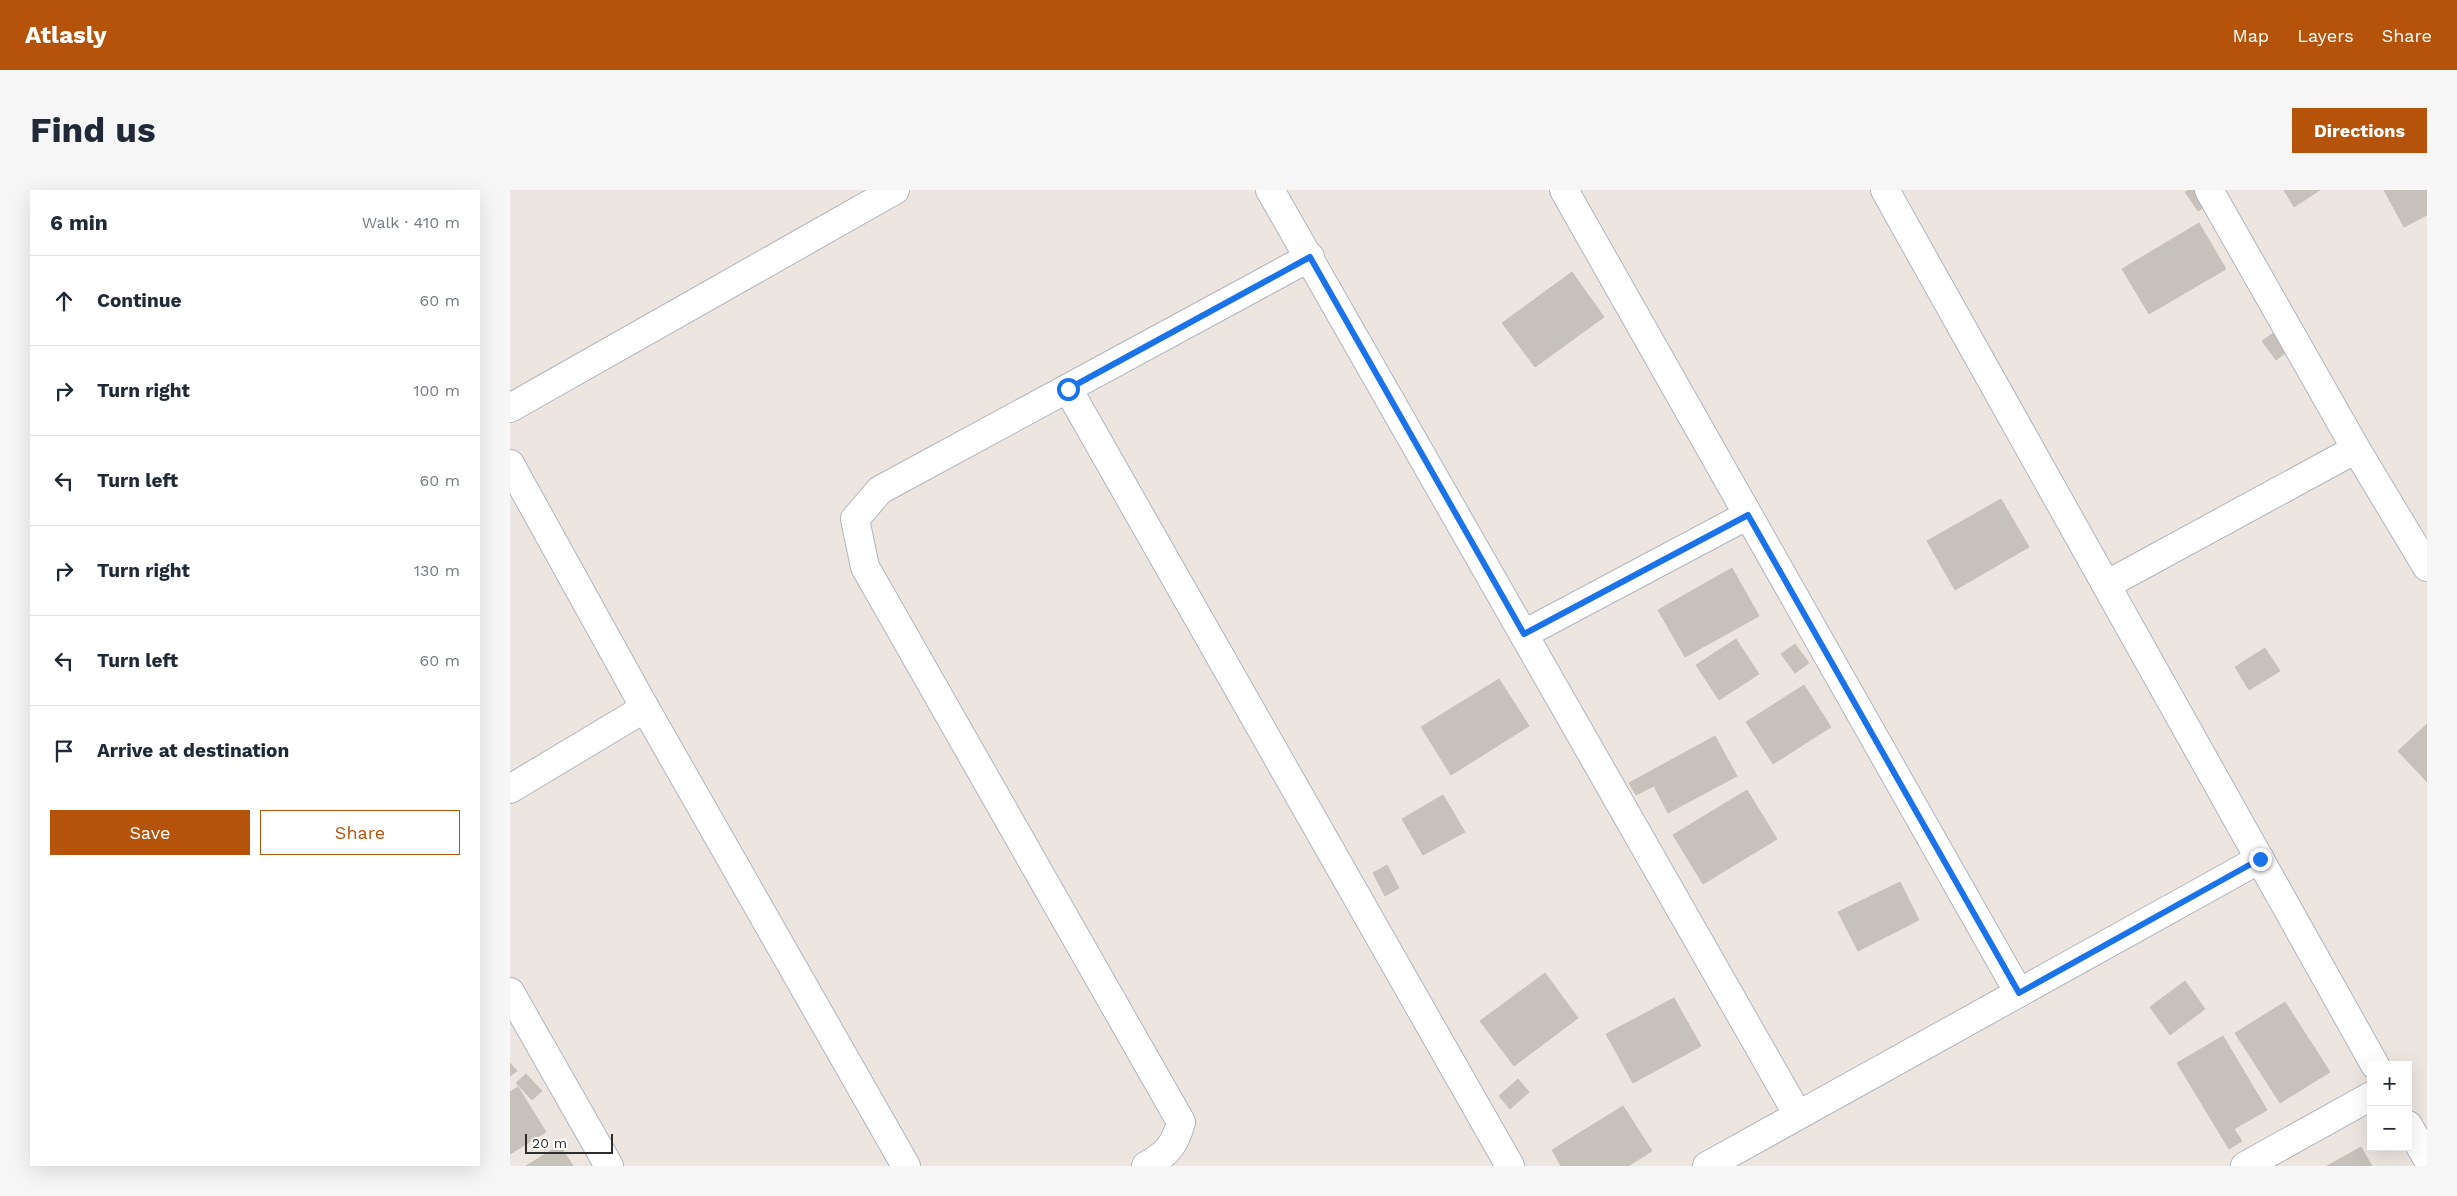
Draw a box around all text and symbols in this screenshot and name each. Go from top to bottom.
text: Atlasly [25,21,107,49]
text: Map [2232,25,2269,46]
text: Layers [2297,25,2354,46]
text: Share [2382,25,2432,46]
button: Directions [2292,108,2427,153]
text: Find us [30,109,156,151]
text: 6 min [50,210,108,235]
text: Walk · 410 m [362,213,460,232]
icon: ahead [50,287,78,315]
text: Continue [97,289,181,312]
text: 60 m [420,291,460,310]
icon: right [50,377,78,405]
route start [1057,378,1080,401]
text: Turn right [97,379,190,402]
text: 100 m [413,381,460,400]
icon: left [50,467,78,495]
text: Turn left [97,469,178,492]
text: 60 m [420,471,460,490]
icon: right [50,557,78,585]
text: Turn right [97,559,190,582]
text: 130 m [414,561,460,580]
icon: left [50,647,78,675]
text: Turn left [97,649,178,672]
text: 60 m [420,651,460,670]
icon: arrive [50,737,78,765]
text: Arrive at destination [97,739,289,762]
button: Save [50,810,250,855]
button: Share [260,810,460,855]
route end [2249,848,2272,871]
map controls [2367,1061,2412,1151]
button: + [2367,1061,2412,1106]
button: − [2367,1106,2412,1151]
scale bar [525,1131,612,1154]
text: 20 m [532,1135,567,1151]

